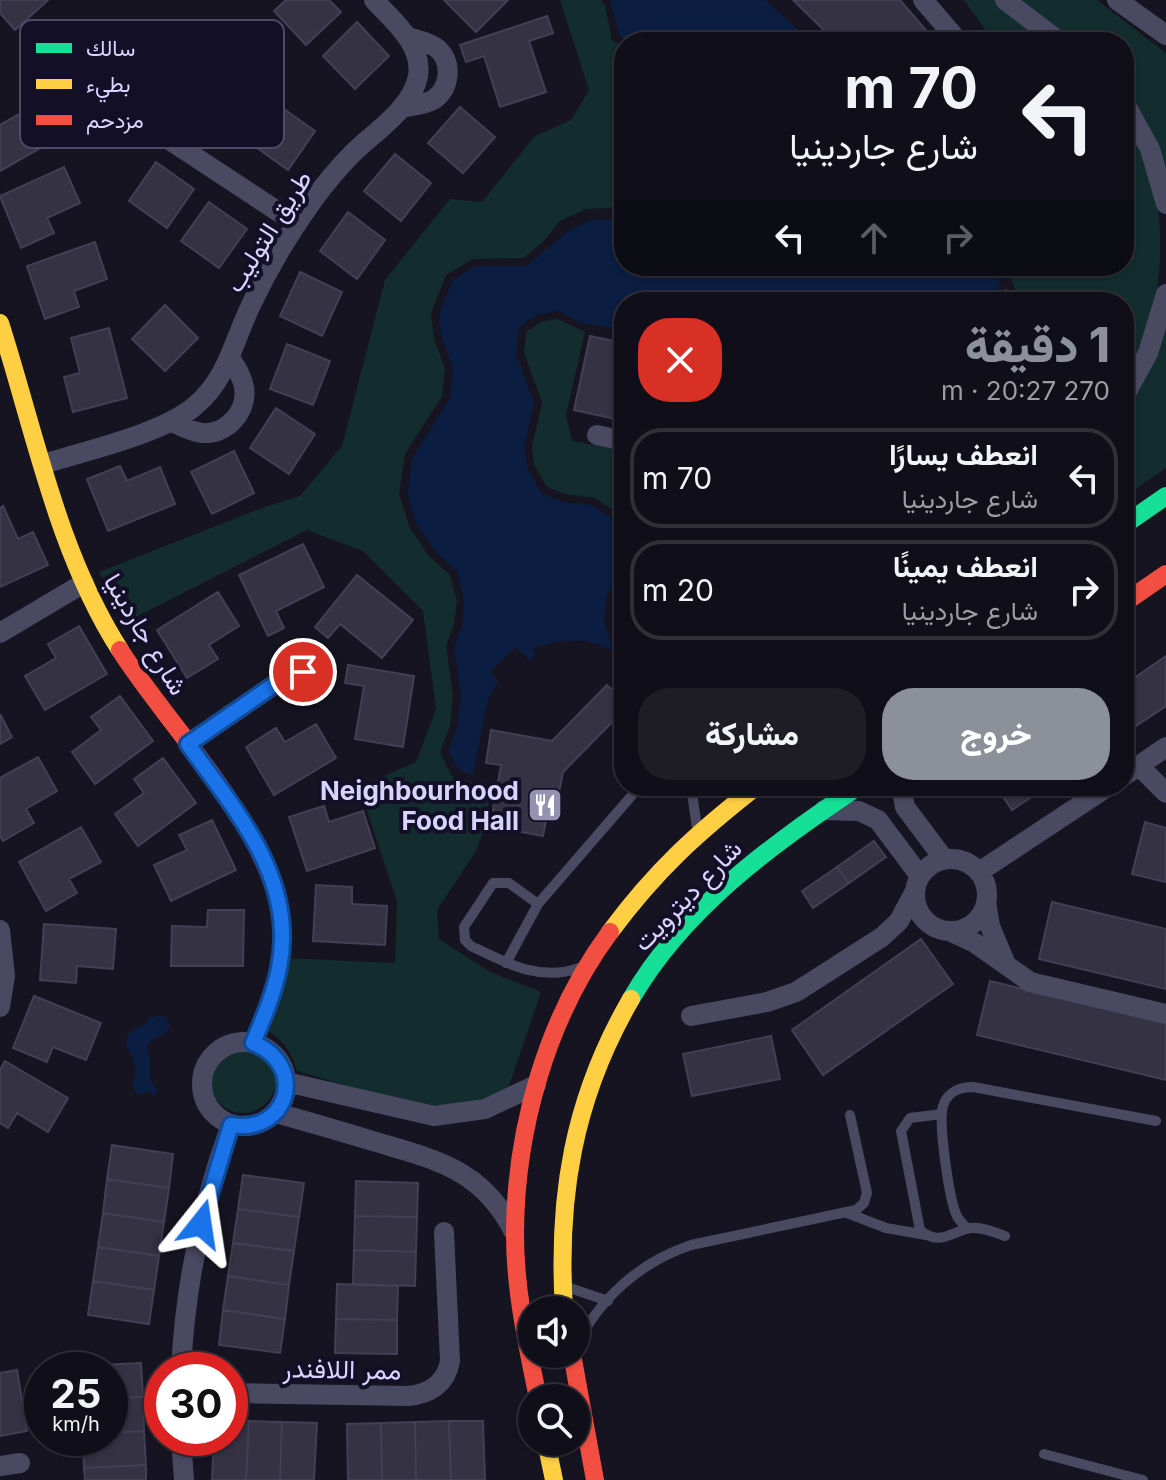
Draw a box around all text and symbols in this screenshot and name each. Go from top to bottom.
legend [20,20,284,148]
text: سالك [86,35,135,61]
text: 70 m [844,54,978,122]
icon: left [1006,64,1110,168]
text: بطيء [86,71,131,103]
text: مزدحم [86,107,144,135]
text: شارع جاردينيا [789,124,978,168]
street label: طريق التوليب [218,164,319,298]
icon: left [768,216,812,260]
icon: ahead [852,216,896,260]
icon: right [936,216,980,260]
text: 1 دقيقة [965,315,1110,374]
button: close [638,318,722,402]
text: 270 m · 20:27 [941,375,1110,406]
text: انعطف يسارًا [889,436,1038,472]
icon: left [1062,456,1106,500]
text: 70 m [642,460,712,496]
text: شارع جاردينيا [902,483,1038,514]
text: انعطف يمينًا [893,548,1038,584]
street label: شارع جاردينيا [95,568,194,702]
icon: right [1062,568,1106,612]
text: 20 m [642,572,714,608]
text: شارع جاردينيا [902,595,1038,626]
pin [269,638,337,706]
icon: arrive [281,650,325,694]
button: مشاركة [638,688,866,780]
button: خروج [882,688,1110,780]
place label: Neighbourhood Food Hall [320,775,519,836]
restaurant icon: Neighbourhood Food Hall [526,786,564,824]
street label: شارع ديترويت [626,833,750,959]
position arrow [159,1182,243,1266]
map controls [518,1296,590,1456]
button: sound [518,1296,590,1368]
speed limit sign: 30 [144,1352,248,1456]
street label: ممر اللافندر [281,1352,402,1387]
text: 25 [51,1369,101,1418]
button: search [518,1384,590,1456]
text: km/h [52,1412,100,1436]

